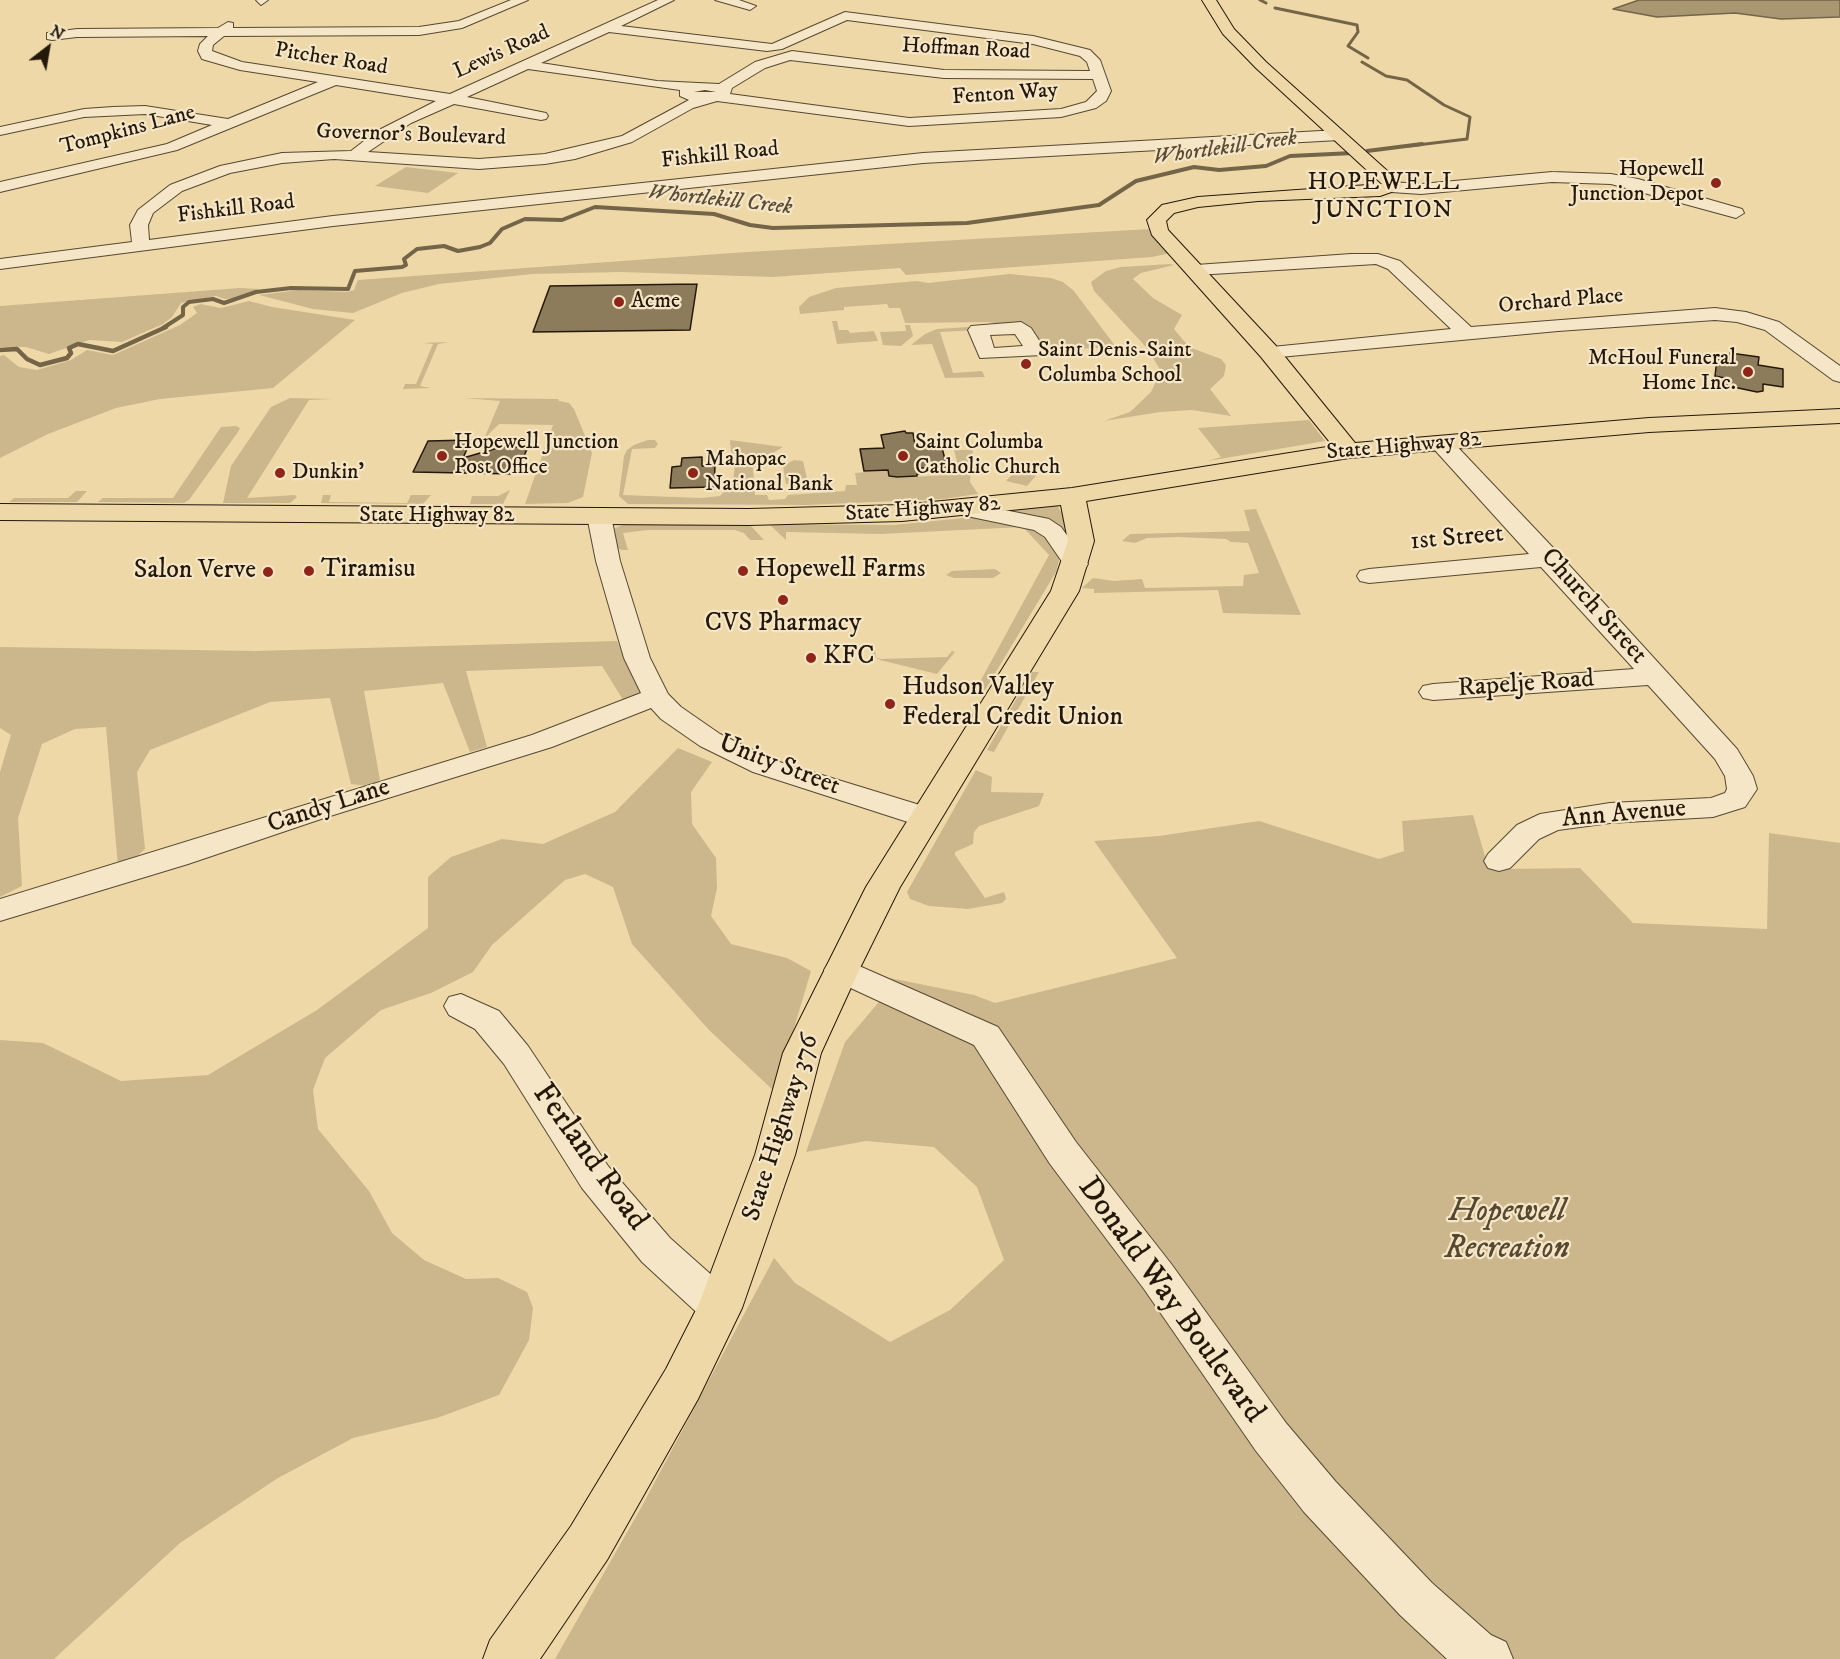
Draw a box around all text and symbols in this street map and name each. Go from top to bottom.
north arrow [18,18,78,78]
street label: Lewis Road [450,20,554,86]
text: N [46,21,68,45]
street label: Hoffman Road [901,33,1031,67]
street label: Pitcher Road [273,38,389,82]
street label: Fenton Way [951,78,1059,112]
street label: Tompkins Lane [58,100,198,162]
street label: Governor's Boulevard [316,119,506,153]
water label: Whortlekill Creek [1151,126,1299,172]
street label: Fishkill Road [660,137,780,175]
place label: Hopewell Junction Depot [1570,157,1704,208]
district label: HOPEWELL JUNCTION [1307,170,1461,226]
marker: Hopewell Junction Depot [1709,176,1723,190]
water label: Whortlekill Creek [646,180,794,222]
street label: Fishkill Road [176,190,296,230]
street label: Orchard Place [1498,283,1624,321]
place label: Acme [631,289,680,315]
marker: Acme [612,295,626,309]
place label: Saint Denis-Saint Columba School [1038,338,1192,390]
place label: McHoul Funeral Home Inc. [1588,346,1736,398]
marker: Saint Denis-Saint Columba School [1019,357,1033,371]
marker: McHoul Funeral Home Inc. [1741,365,1755,379]
street label: State Highway 82 [1325,427,1483,467]
place label: Hopewell Junction Post Office [454,430,619,482]
place label: Saint Columba Catholic Church [915,430,1060,482]
place label: Mahopac National Bank [705,447,833,499]
marker: Hopewell Junction Post Office [435,449,449,463]
marker: Saint Columba Catholic Church [896,449,910,463]
place label: Dunkin' [292,460,364,486]
marker: Dunkin' [273,466,287,480]
marker: Mahopac National Bank [686,466,700,480]
street label: State Highway 82 [845,491,1001,529]
street label: State Highway 82 [359,503,515,529]
street label: 1st Street [1409,519,1505,559]
street label: Church Street [1533,543,1653,671]
place label: Tiramisu [321,555,415,587]
place label: Hopewell Farms [755,555,926,587]
place label: Salon Verve [134,556,256,588]
marker: Tiramisu [302,564,316,578]
marker: Hopewell Farms [736,564,750,578]
marker: Salon Verve [261,565,275,579]
marker: CVS Pharmacy [776,593,790,607]
place label: CVS Pharmacy [705,609,861,641]
place label: KFC [823,642,874,674]
marker: KFC [804,651,818,665]
street label: Rapelje Road [1457,665,1595,705]
place label: Hudson Valley Federal Credit Union [902,673,1123,734]
marker: Hudson Valley Federal Credit Union [883,697,897,711]
street label: Unity Street [714,729,844,803]
street label: Candy Lane [264,773,394,841]
street label: Ann Avenue [1561,794,1687,836]
street label: State Highway 376 [737,1031,827,1225]
street label: Ferland Road [523,1077,655,1239]
street label: Donald Way Boulevard [1068,1171,1272,1431]
park label: Hopewell Recreation [1445,1194,1569,1269]

